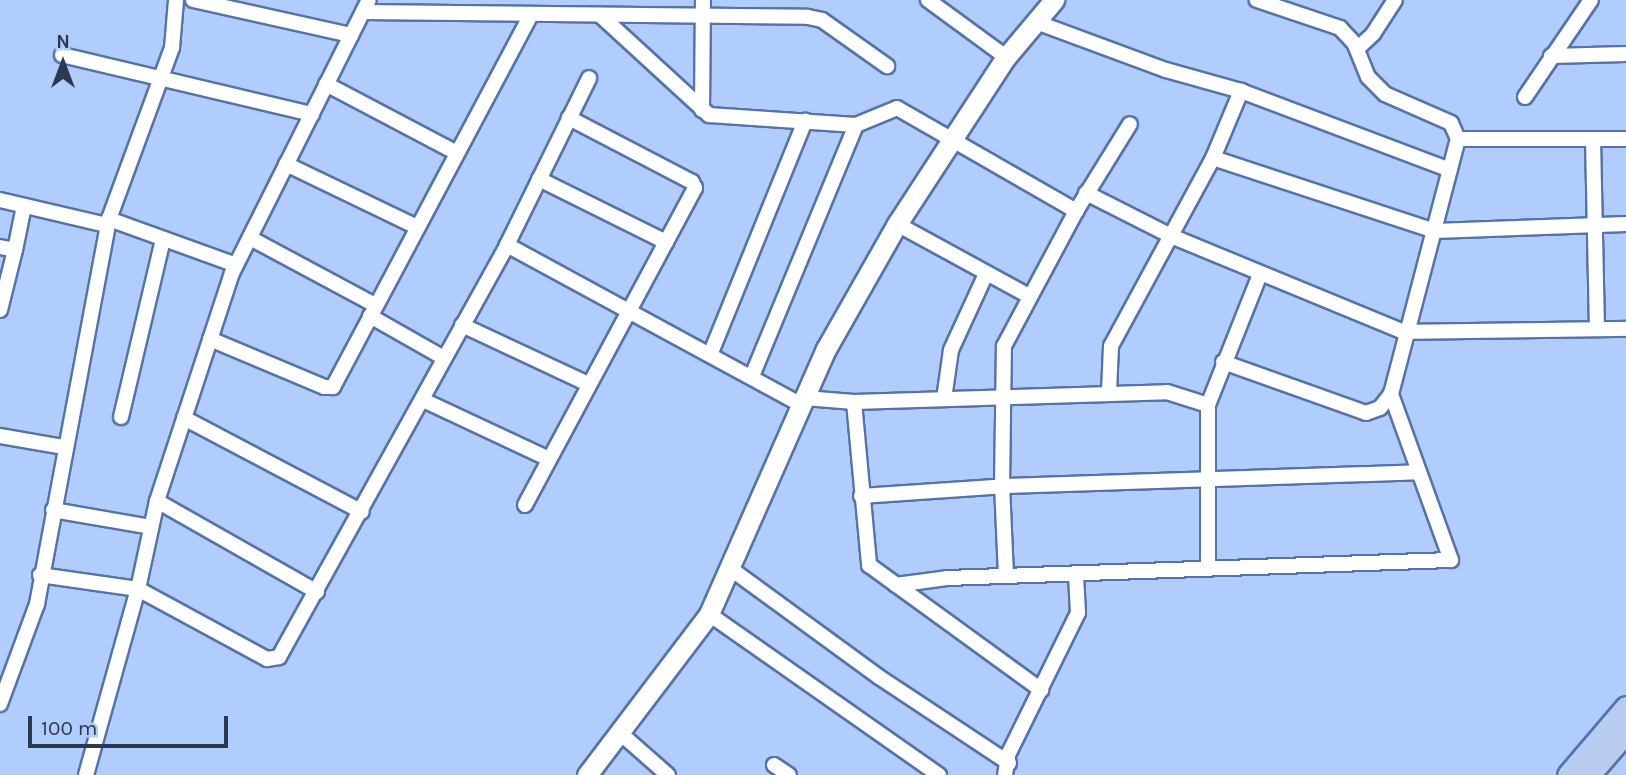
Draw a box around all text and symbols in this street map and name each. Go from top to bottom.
north arrow [28,28,98,98]
text: N [56,31,70,53]
scale bar [32,702,231,746]
text: 100 m [41,716,98,740]

